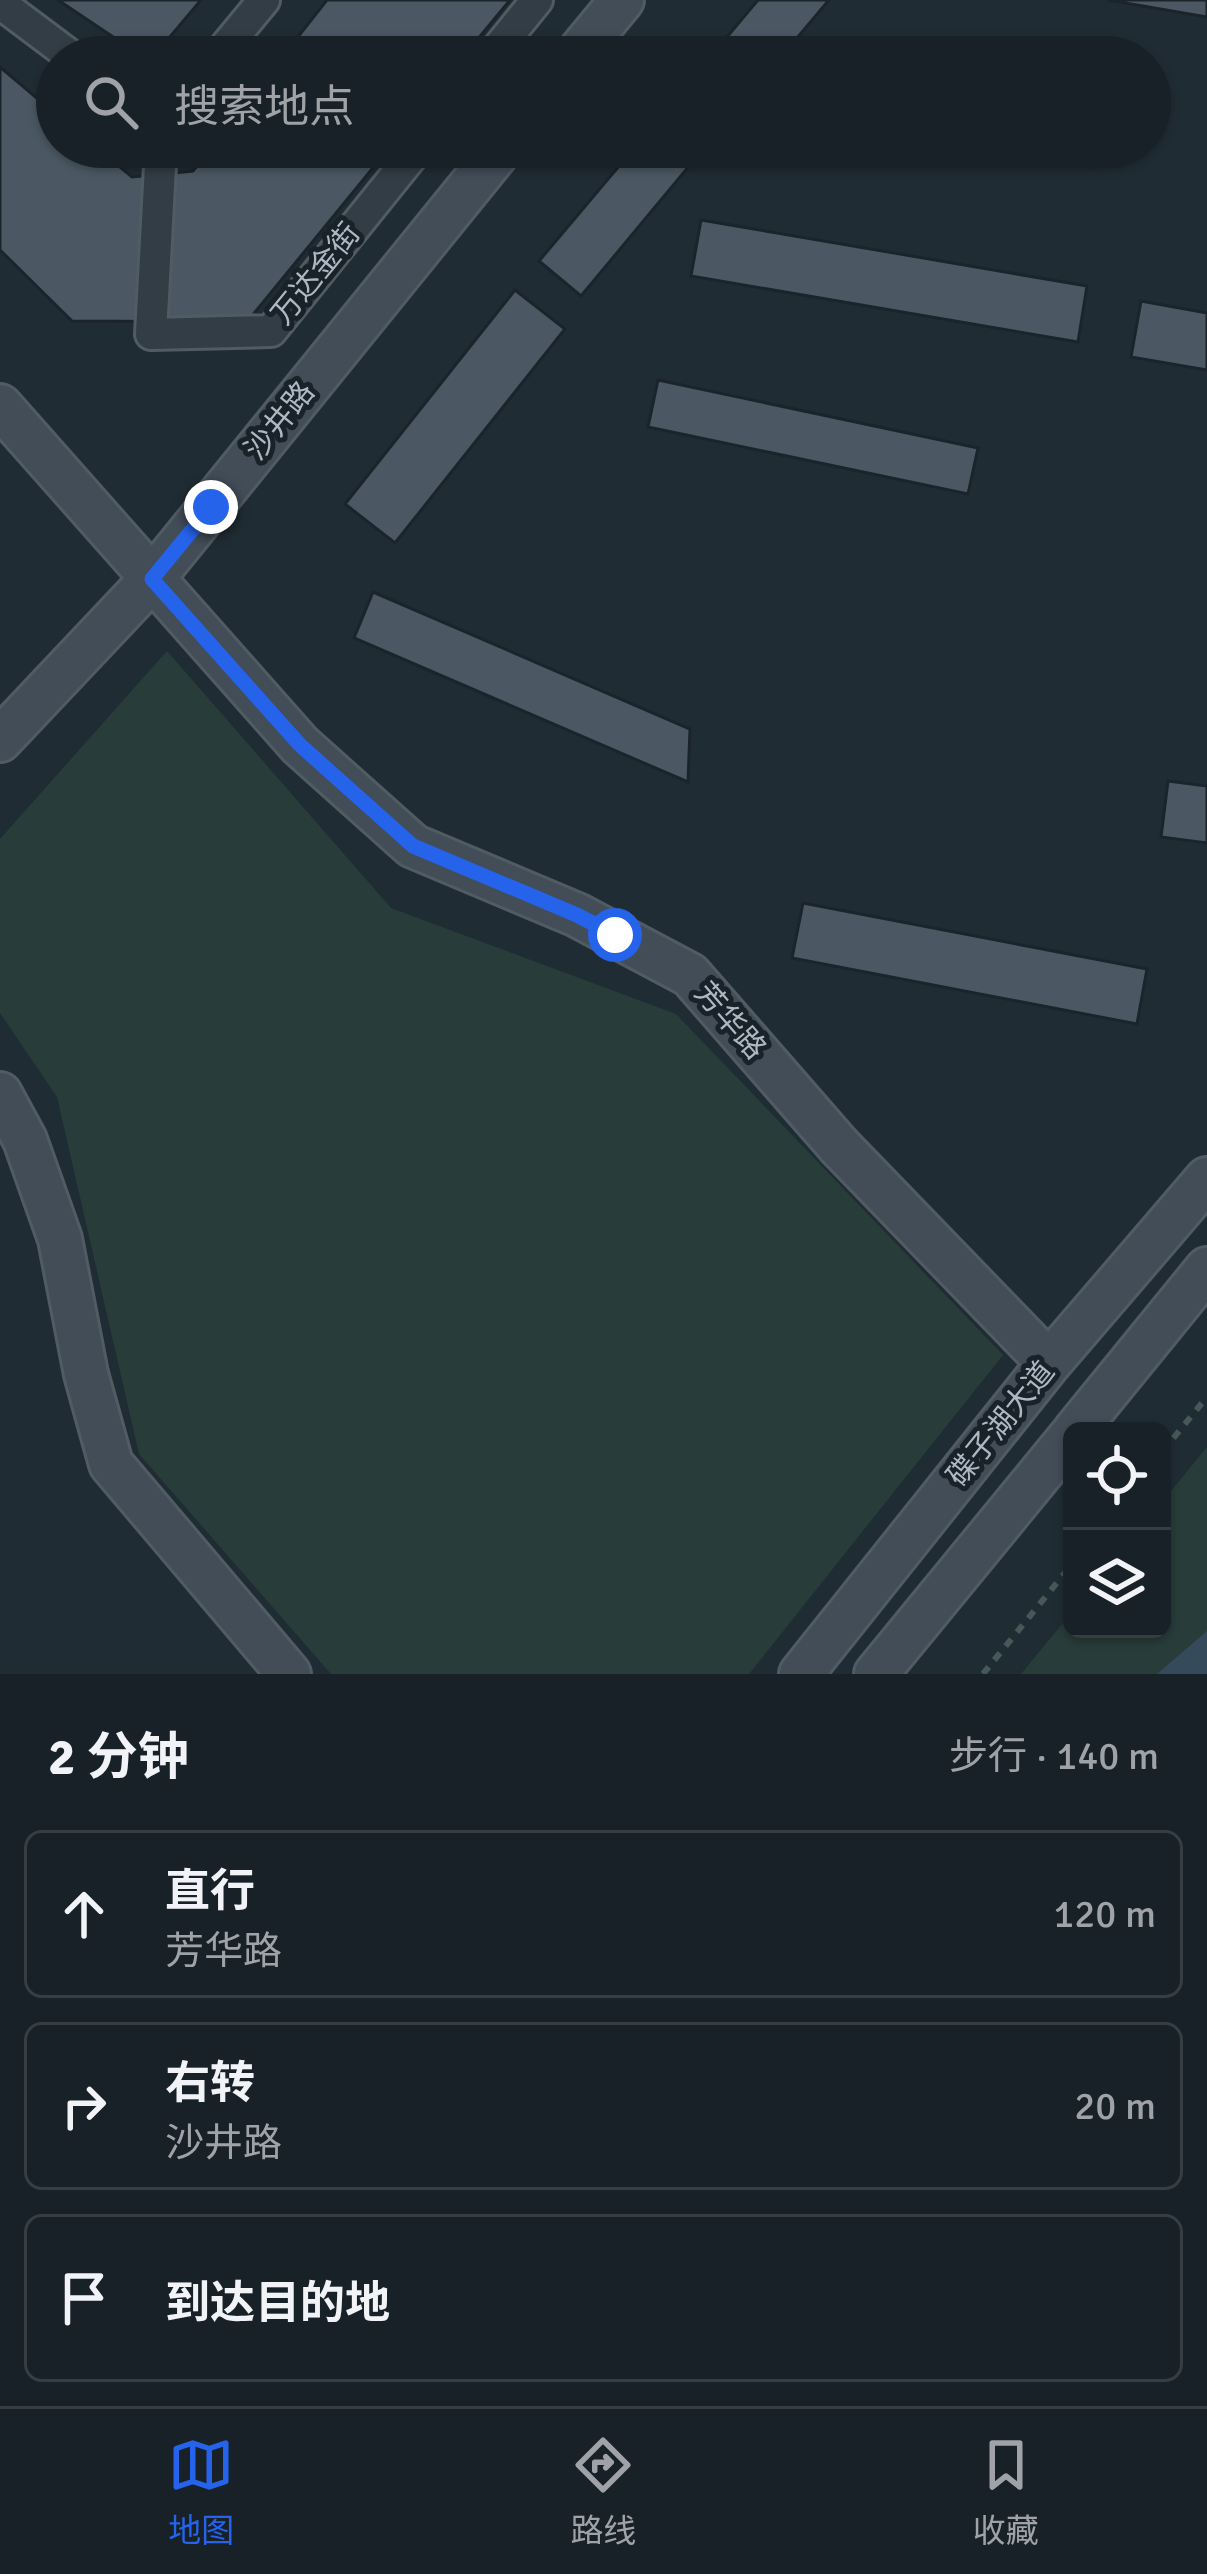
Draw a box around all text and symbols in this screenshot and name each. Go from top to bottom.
search box [36,36,1171,168]
icon: search [78,69,144,135]
text: 搜索地点 [174,80,354,135]
street label: 万达金街 [264,216,368,332]
street label: 沙井路 [237,374,323,468]
route end [184,480,238,534]
route start [588,908,642,962]
street label: 芳华路 [687,975,773,1067]
street label: 碟子湖大道 [939,1354,1063,1494]
map controls [1063,1422,1171,1638]
button: locate [1063,1422,1171,1530]
button: layers [1063,1530,1171,1638]
text: 2 分钟 [48,1726,189,1789]
text: 步行 · 140 m [949,1732,1159,1780]
text: 直行 [165,1864,255,1919]
icon: ahead [51,1881,117,1947]
text: 120 m [1053,1890,1156,1938]
text: 芳华路 [165,1927,282,1975]
text: 右转 [165,2056,255,2111]
icon: right [51,2073,117,2139]
text: 20 m [1074,2082,1156,2130]
text: 沙井路 [165,2119,282,2167]
icon: arrive [51,2265,117,2331]
text: 到达目的地 [165,2276,390,2331]
tab: 地图 [168,2432,234,2552]
tab: 路线 [570,2432,636,2552]
tab: 收藏 [973,2432,1039,2552]

